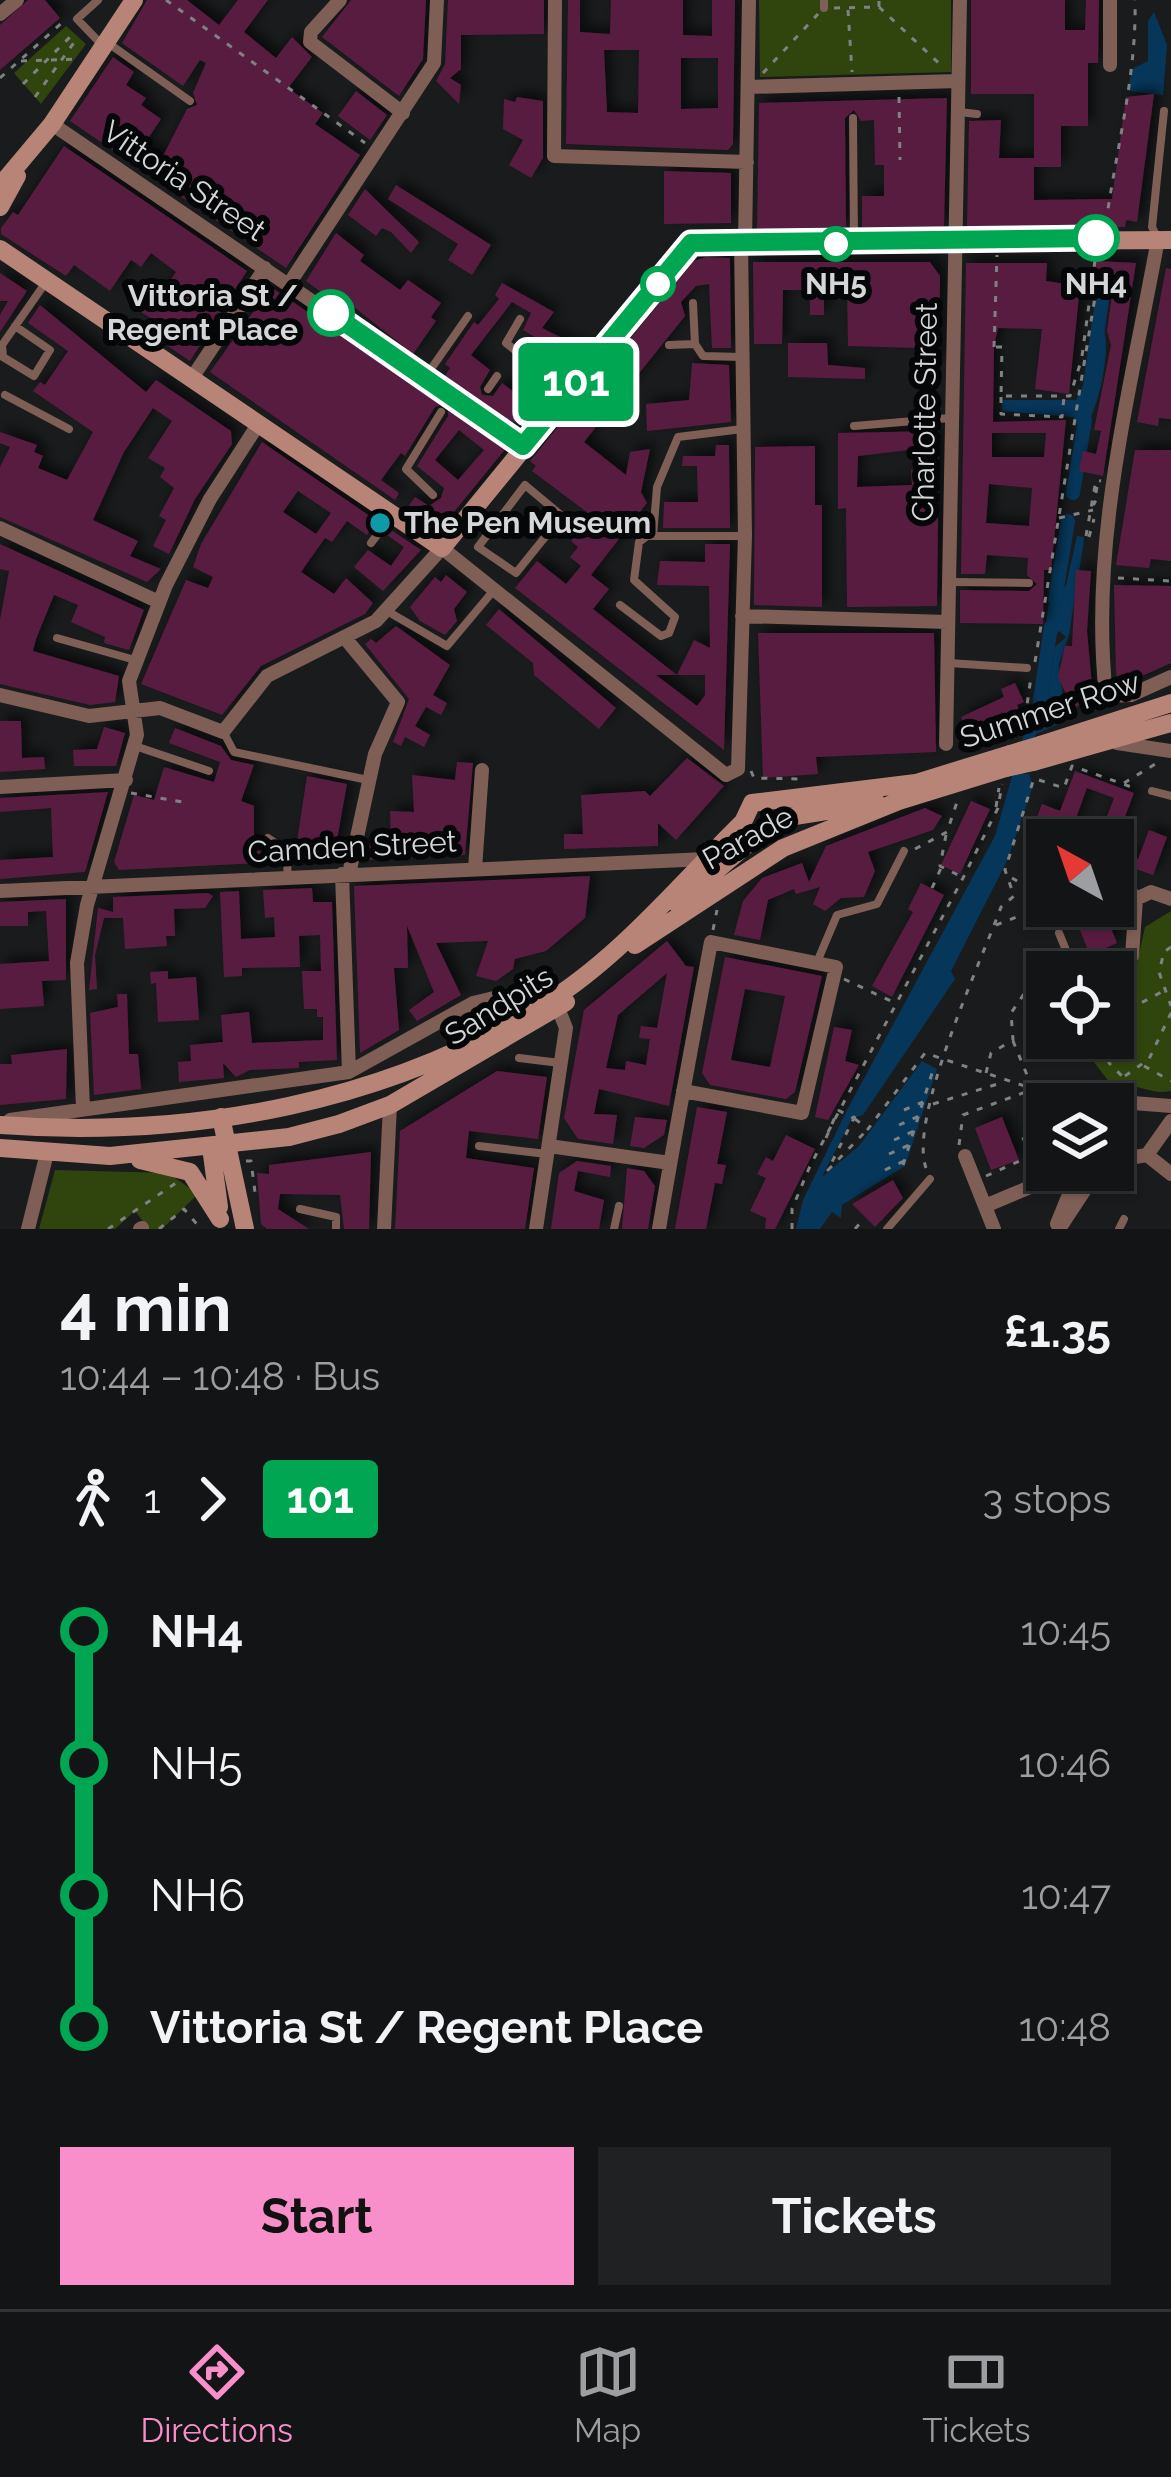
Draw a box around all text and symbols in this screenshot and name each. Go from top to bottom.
street label: Vittoria Street [96,113,272,248]
marker: NH4 [1074,216,1118,260]
marker: NH5 [820,228,852,260]
place label: NH5 [805,266,867,301]
place label: NH4 [1065,266,1127,301]
unlabelled marker [642,268,674,300]
place label: Vittoria St / Regent Place [107,278,298,347]
marker: Vittoria St / Regent Place [309,291,353,335]
street label: Charlotte Street [905,302,944,522]
line badge: 101 [507,343,645,421]
text: 101 [542,357,610,406]
place label: The Pen Museum [404,505,651,540]
marker: The Pen Museum [367,510,393,536]
street label: Summer Row [955,664,1144,755]
street label: Parade [696,799,799,877]
north arrow [1026,819,1134,927]
map controls [1026,819,1134,1191]
street label: Camden Street [247,824,457,869]
button: locate [1026,951,1134,1059]
street label: Sandpits [438,959,559,1052]
button: layers [1026,1083,1134,1191]
text: 4 min [60,1269,232,1346]
text: £1.35 [1004,1305,1111,1358]
text: 10:44 – 10:48 · Bus [60,1353,380,1399]
icon: walk [60,1466,126,1532]
icon: forward [179,1466,245,1532]
text: 101 [287,1474,354,1523]
text: 1 [144,1476,161,1522]
text: 3 stops [983,1476,1111,1522]
text: NH4 [150,1605,244,1658]
text: 10:45 [1021,1608,1111,1654]
text: NH5 [150,1737,242,1790]
text: 10:46 [1018,1740,1111,1786]
text: NH6 [150,1869,245,1922]
text: 10:47 [1021,1872,1111,1918]
text: Vittoria St / Regent Place [150,2001,703,2054]
text: 10:48 [1019,2004,1111,2050]
button: Start [60,2147,574,2285]
button: Tickets [598,2147,1111,2285]
tab: Directions [141,2339,293,2450]
tab: Map [574,2339,641,2450]
tab: Tickets [922,2339,1030,2450]

